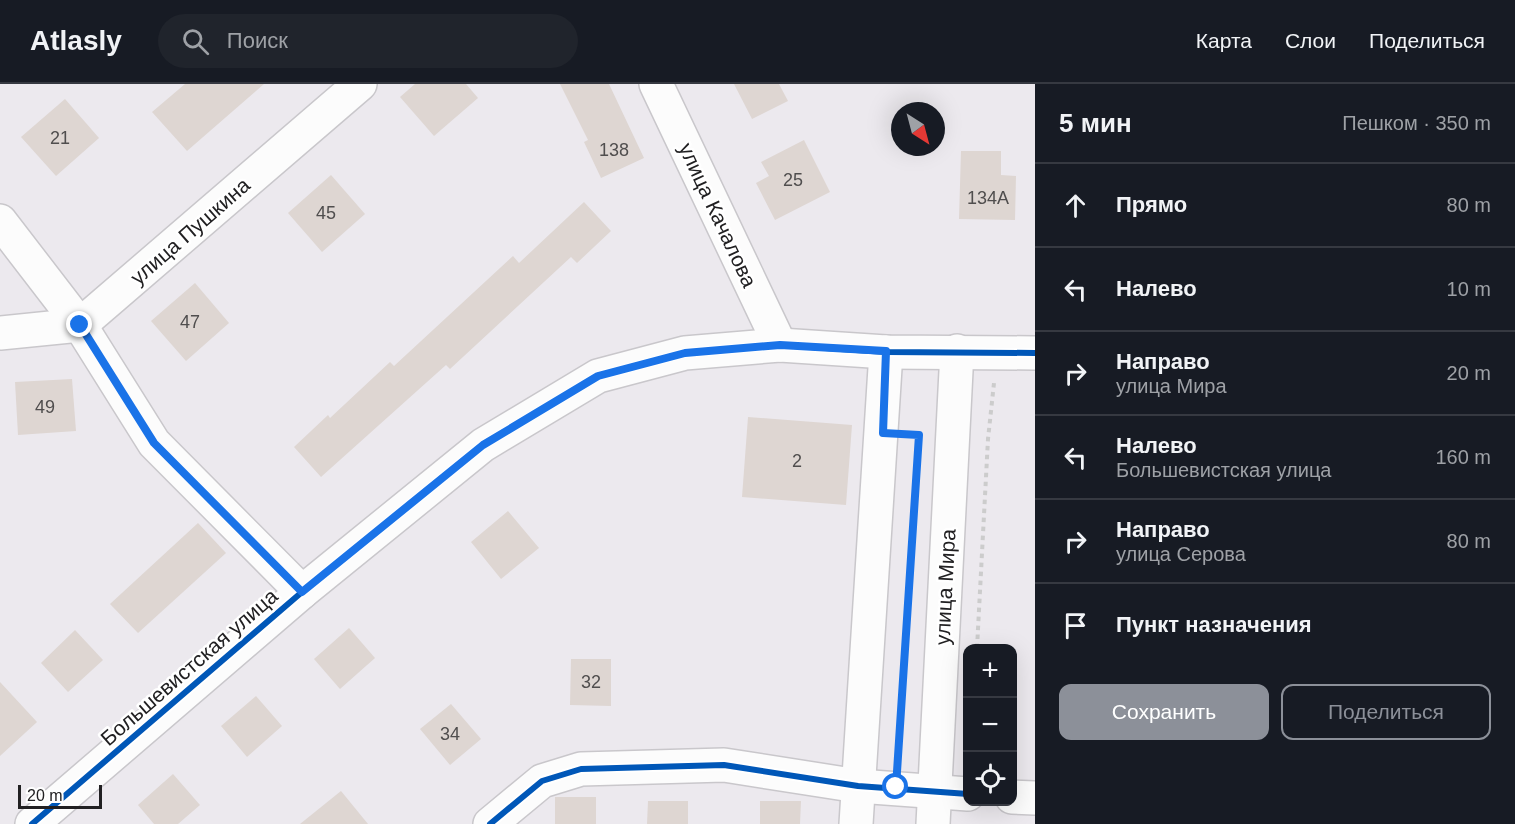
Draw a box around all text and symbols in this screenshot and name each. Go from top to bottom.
search box [158,14,578,68]
text: Atlasly [30,25,122,56]
icon: search [179,25,212,58]
text: Поиск [227,28,288,53]
text: Карта [1196,29,1252,52]
text: Слои [1285,29,1336,52]
text: Поделиться [1369,29,1485,52]
north arrow [891,102,945,156]
text: 5 мин [1059,108,1132,138]
text: Пешком · 350 m [1342,112,1491,134]
house number: 21 [50,128,70,148]
street label: улица Качалова [675,139,762,291]
house number: 138 [599,140,629,160]
house number: 25 [783,170,803,190]
street label: улица Пушкина [126,173,254,289]
house number: 134А [967,188,1009,208]
icon: ahead [1059,189,1092,222]
text: Прямо [1116,192,1187,217]
text: 80 m [1447,194,1491,216]
house number: 45 [316,203,336,223]
icon: left [1059,273,1092,306]
text: Налево [1116,276,1197,301]
text: 10 m [1447,278,1491,300]
route end [66,311,92,337]
house number: 47 [180,312,200,332]
text: Направо [1116,349,1210,374]
icon: right [1059,357,1092,390]
text: 20 m [1447,362,1491,384]
text: улица Мира [1116,375,1227,397]
house number: 49 [35,397,55,417]
text: Налево [1116,433,1197,458]
icon: left [1059,441,1092,474]
text: 160 m [1435,446,1491,468]
house number: 2 [792,451,802,471]
text: Большевистская улица [1116,459,1331,481]
text: Направо [1116,517,1210,542]
icon: right [1059,525,1092,558]
street label: улица Мира [930,528,960,646]
text: 80 m [1447,530,1491,552]
text: улица Серова [1116,543,1246,565]
street label: Большевистская улица [96,584,282,750]
icon: arrive [1059,609,1092,642]
text: Пункт назначения [1116,612,1312,637]
map controls [963,644,1017,806]
button: + [963,644,1017,698]
house number: 32 [581,672,601,692]
button: Сохранить [1059,684,1269,740]
button: Поделиться [1281,684,1491,740]
button: − [963,698,1017,752]
house number: 34 [440,724,460,744]
button: locate [963,752,1017,806]
route start [882,773,908,799]
scale bar [18,782,102,810]
text: 20 m [27,787,63,804]

